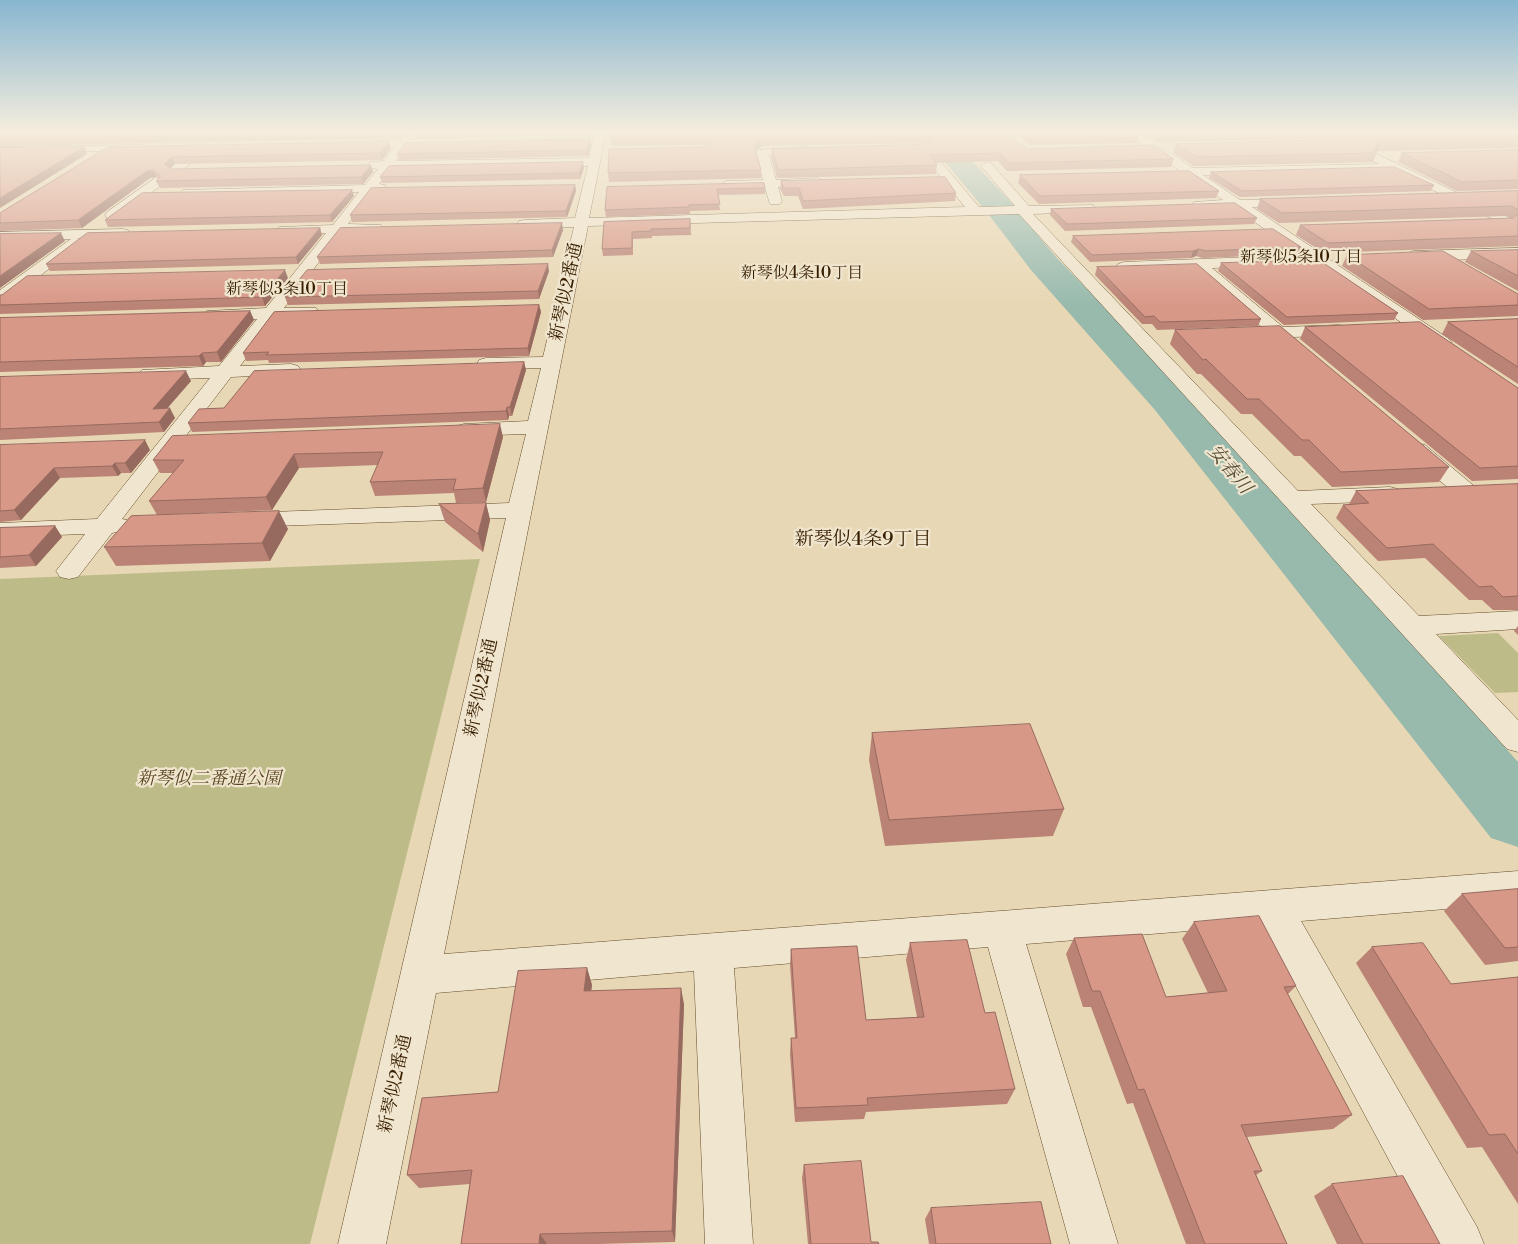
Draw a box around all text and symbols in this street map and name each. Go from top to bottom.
street label: 新琴似2番通 [546,241,588,343]
district label: 新琴似5条10丁目 [1240,248,1362,268]
district label: 新琴似4条10丁目 [741,264,863,284]
district label: 新琴似3条10丁目 [226,280,348,300]
water label: 安春川 [1202,441,1256,499]
district label: 新琴似4条9丁目 [795,529,931,551]
street label: 新琴似2番通 [461,637,503,739]
park label: 新琴似二番通公園 [137,769,281,791]
street label: 新琴似2番通 [375,1033,417,1135]

